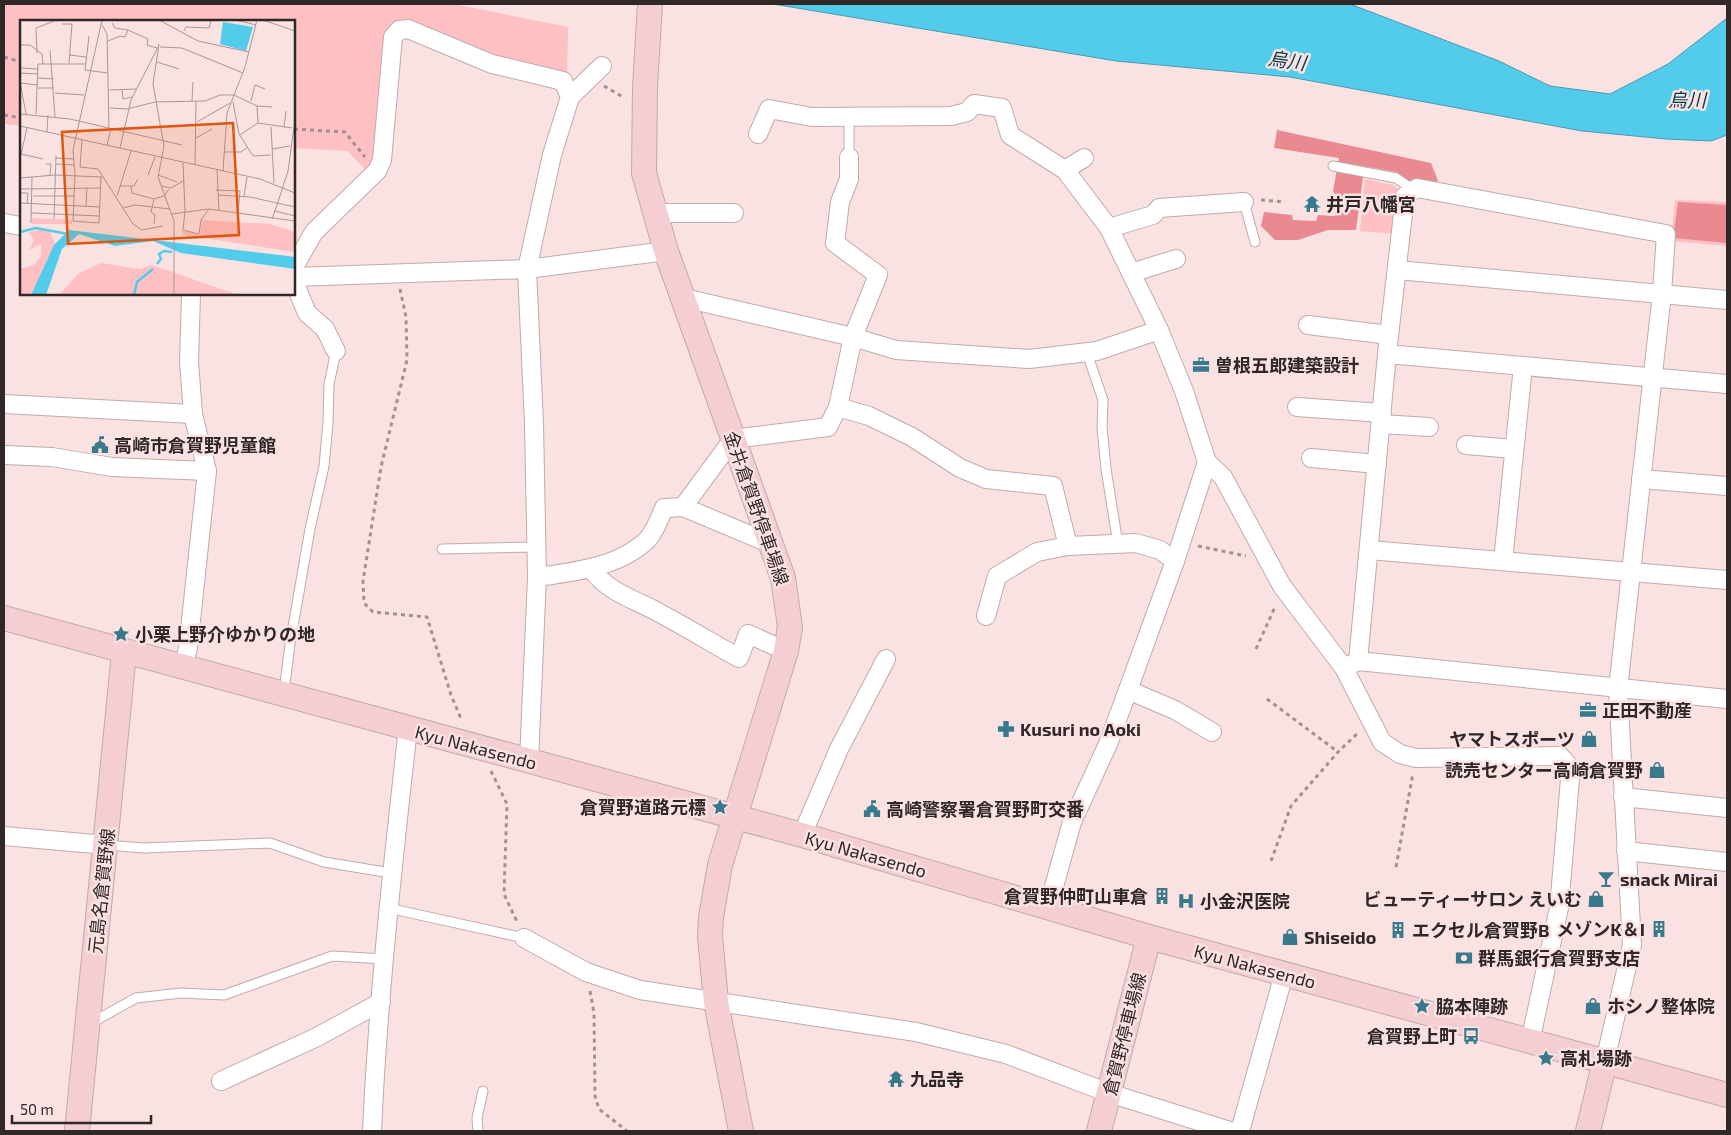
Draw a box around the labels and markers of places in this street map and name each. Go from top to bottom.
place label: 井戸八幡宮 [1326,193,1416,215]
temple icon: 井戸八幡宮 [1302,194,1322,214]
place label: 曽根五郎建築設計 [1215,354,1359,376]
office icon: 曽根五郎建築設計 [1191,355,1211,375]
place label: 高崎市倉賀野児童館 [114,434,276,456]
public building icon: 高崎市倉賀野児童館 [90,435,110,455]
place label: 小栗上野介ゆかりの地 [135,623,315,645]
place icon: 小栗上野介ゆかりの地 [111,624,131,644]
place label: 正田不動産 [1602,699,1692,721]
office icon: 正田不動産 [1578,700,1598,720]
place label: Kusuri no Aoki [1020,718,1141,740]
pharmacy icon: Kusuri no Aoki [996,719,1016,739]
place label: ヤマトスポーツ [1449,728,1575,750]
shop icon: ヤマトスポーツ [1579,729,1599,749]
place label: 読売センター高崎倉賀野 [1445,759,1643,781]
shop icon: 読売センター高崎倉賀野 [1647,760,1667,780]
place label: 倉賀野道路元標 [580,796,706,818]
place icon: 倉賀野道路元標 [710,797,730,817]
place label: 高崎警察署倉賀野町交番 [886,798,1084,820]
public building icon: 高崎警察署倉賀野町交番 [862,799,882,819]
place label: snack Mirai [1620,868,1718,890]
bar icon: snack Mirai [1596,869,1616,889]
place label: 倉賀野仲町山車倉 [1004,885,1148,907]
building icon: 倉賀野仲町山車倉 [1152,886,1172,906]
place label: ビューティーサロン えいむ [1364,888,1582,910]
shop icon: ビューティーサロン えいむ [1586,889,1606,909]
place label: 小金沢医院 [1200,890,1290,912]
hospital icon: 小金沢医院 [1176,891,1196,911]
place label: メゾンK＆I [1556,918,1645,940]
place label: エクセル倉賀野B [1412,919,1550,941]
building icon: メゾンK＆I [1649,919,1669,939]
building icon: エクセル倉賀野B [1388,920,1408,940]
place label: Shiseido [1304,926,1376,948]
shop icon: Shiseido [1280,927,1300,947]
place label: 群馬銀行倉賀野支店 [1478,947,1640,969]
bank icon: 群馬銀行倉賀野支店 [1454,948,1474,968]
place label: 脇本陣跡 [1436,995,1508,1017]
place label: ホシノ整体院 [1607,995,1715,1017]
place icon: 脇本陣跡 [1412,996,1432,1016]
shop icon: ホシノ整体院 [1583,996,1603,1016]
place label: 倉賀野上町 [1367,1025,1457,1047]
bus stop icon: 倉賀野上町 [1461,1026,1481,1046]
place label: 高札場跡 [1560,1047,1632,1069]
place icon: 高札場跡 [1536,1048,1556,1068]
place label: 九品寺 [910,1068,964,1090]
temple icon: 九品寺 [886,1069,906,1089]

